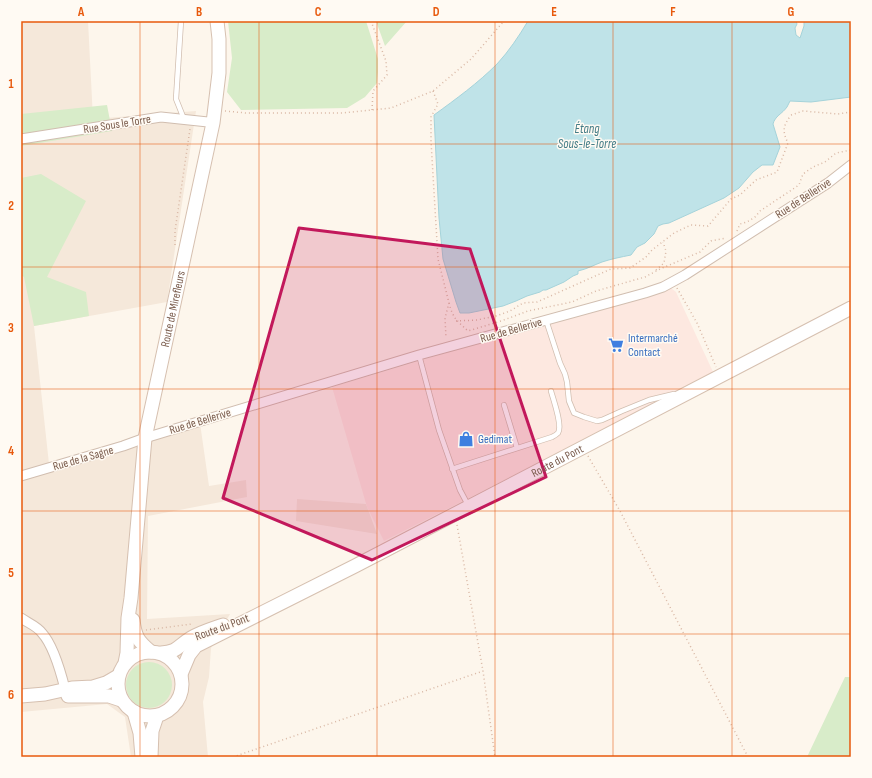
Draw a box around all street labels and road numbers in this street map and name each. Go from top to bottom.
street label: Rue Sous le Torre [82,112,152,137]
street label: Rue de Bellerive [773,175,834,222]
street label: Route de Mirefleurs [158,270,189,349]
street label: Rue de Bellerive [479,314,544,346]
street label: Rue de Bellerive [168,405,233,438]
street label: Route du Pont [529,441,586,481]
street label: Rue de la Sagne [51,443,115,474]
street label: Route du Pont [193,611,252,644]

